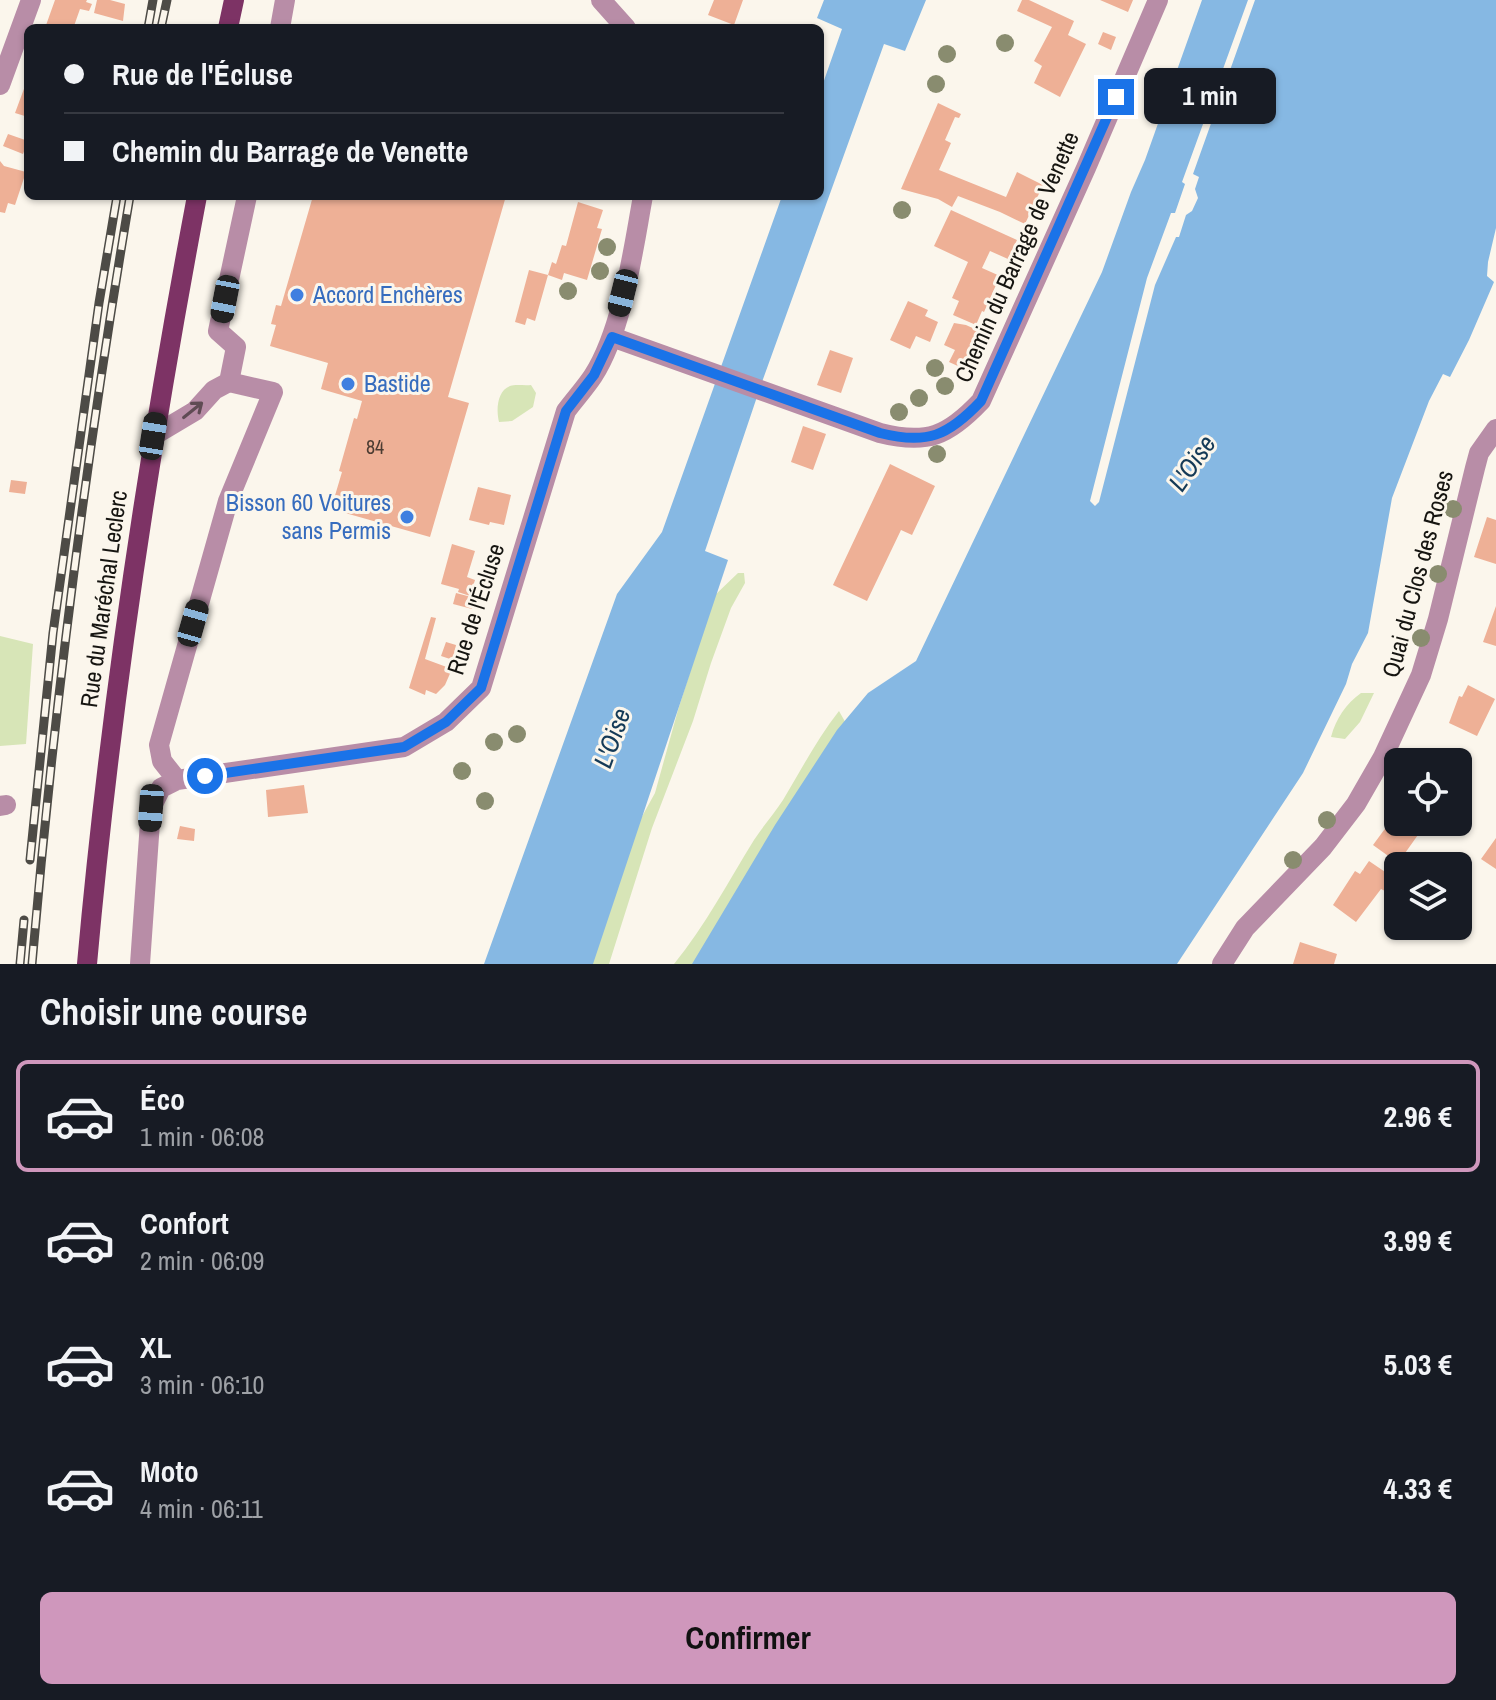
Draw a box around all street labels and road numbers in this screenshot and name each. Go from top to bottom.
street label: Chemin du Barrage de Venette [946,126,1086,387]
street label: Quai du Clos des Roses [1374,467,1460,681]
street label: Rue du Maréchal Leclerc [72,488,134,709]
street label: Rue de l'Écluse [439,539,511,678]

